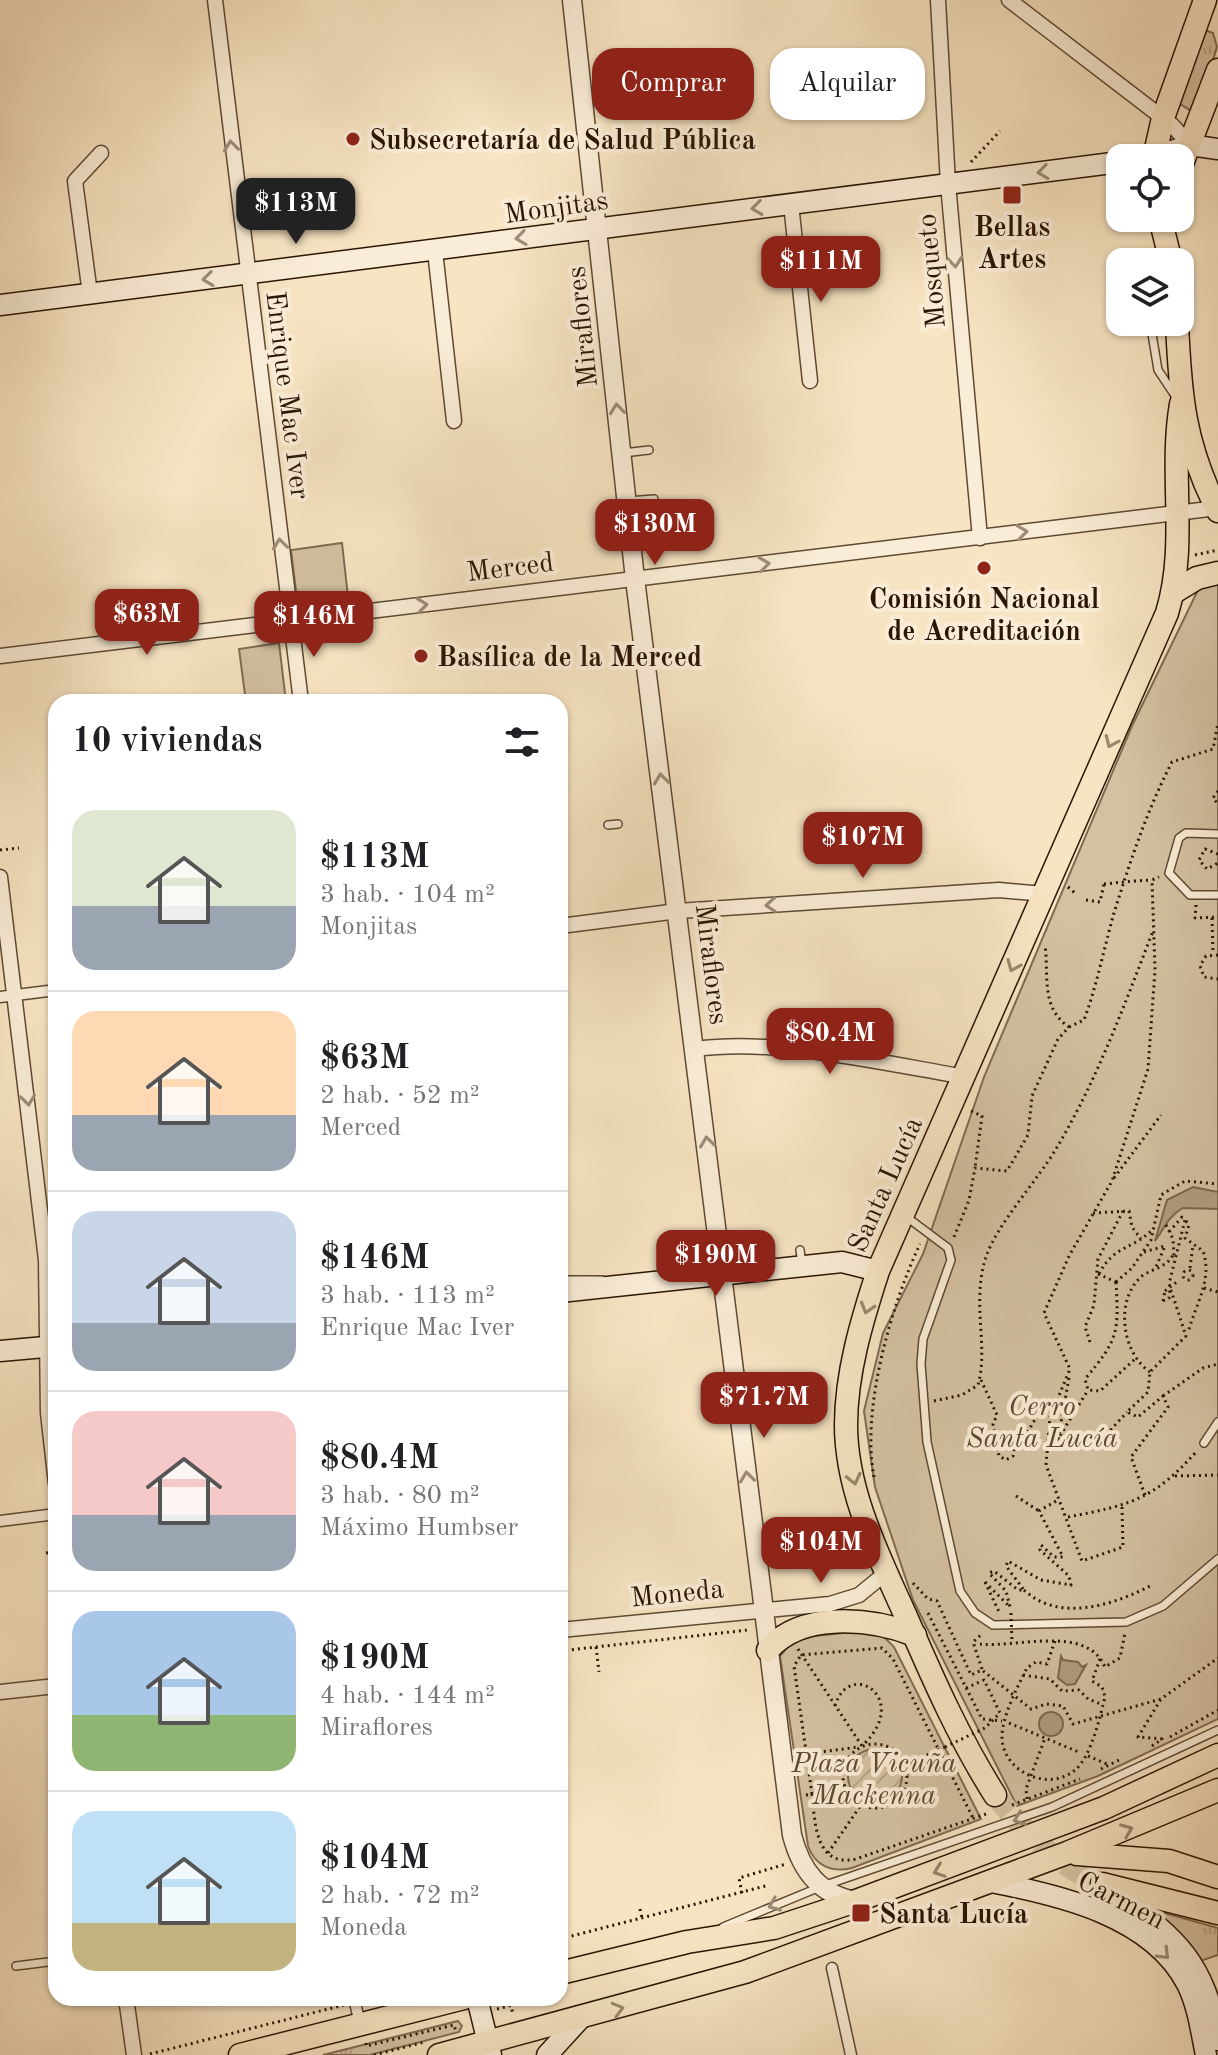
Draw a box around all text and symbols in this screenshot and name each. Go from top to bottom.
chip: Comprar [592,48,754,120]
chip: Alquilar [770,48,925,120]
place label: Subsecretaría de Salud Pública [369,128,756,156]
marker: Subsecretaría de Salud Pública [344,130,362,148]
one-way arrow [223,140,240,153]
map controls [1106,144,1194,336]
button: locate [1106,144,1194,232]
one-way arrow [1036,163,1050,180]
pin: $113M [240,178,352,246]
marker: Bellas Artes [1001,184,1023,206]
street label: Monjitas [503,188,610,230]
text: $113M [254,191,338,217]
one-way arrow [750,200,763,217]
street label: Mosqueto [914,212,952,329]
place label: Bellas Artes [974,215,1050,275]
one-way arrow [514,230,527,247]
pin: $111M [765,236,877,304]
button: layers [1106,248,1194,336]
text: $111M [779,249,863,275]
one-way arrow [947,256,964,269]
street label: Miraflores [564,265,604,389]
one-way arrow [201,270,214,287]
street label: Enrique Mac Iver [259,290,313,501]
one-way arrow [609,402,626,415]
pin: $130M [599,499,711,567]
text: $130M [613,512,697,538]
one-way arrow [1016,524,1029,541]
one-way arrow [271,537,288,550]
street label: Merced [465,550,556,588]
one-way arrow [758,555,771,572]
marker: Comisión Nacional de Acreditación [975,559,993,577]
place label: Comisión Nacional de Acreditación [869,587,1100,647]
pin: $63M [100,589,194,657]
pin: $146M [258,591,370,659]
one-way arrow [416,596,429,613]
text: $63M [113,602,181,628]
text: $146M [272,604,356,630]
place label: Basílica de la Merced [437,645,702,673]
marker: Basílica de la Merced [412,647,430,665]
icon: filters [500,720,544,764]
text: 10 viviendas [72,725,262,759]
one-way arrow [1105,734,1121,748]
one-way arrow [653,772,670,785]
pin: $107M [807,812,919,880]
text: $107M [821,825,905,851]
text: $113M [320,841,429,875]
icon: home [136,842,232,938]
text: 3 hab. · 104 m² [320,882,495,908]
one-way arrow [764,896,777,913]
street label: Miraflores [689,902,731,1026]
text: Monjitas [320,914,417,940]
one-way arrow [1006,958,1022,972]
pin: $80.4M [765,1008,895,1076]
text: $80.4M [785,1021,875,1047]
text: $63M [320,1042,409,1076]
icon: home [136,1043,232,1139]
text: 2 hab. · 52 m² [320,1083,480,1109]
one-way arrow [19,1093,36,1107]
street label: Santa Lucía [844,1113,929,1257]
text: Merced [320,1115,401,1141]
one-way arrow [699,1135,716,1148]
pin: $190M [660,1230,772,1298]
text: $146M [320,1242,429,1276]
icon: home [136,1243,232,1339]
text: $190M [674,1243,758,1269]
text: 3 hab. · 113 m² [320,1283,495,1309]
one-way arrow [860,1300,876,1314]
text: Enrique Mac Iver [320,1315,514,1341]
pin: $71.7M [699,1372,829,1440]
text: $71.7M [719,1385,809,1411]
park label: Cerro Santa Lucía [966,1394,1118,1454]
text: $80.4M [320,1442,439,1476]
icon: home [136,1443,232,1539]
one-way arrow [739,1470,756,1484]
one-way arrow [844,1471,861,1485]
text: 3 hab. · 80 m² [320,1483,480,1509]
text: Máximo Humbser [320,1515,518,1541]
pin: $104M [765,1517,877,1585]
text: $104M [779,1530,863,1556]
street label: Moneda [629,1576,726,1614]
text: $190M [320,1642,429,1676]
icon: home [136,1643,232,1739]
text: 4 hab. · 144 m² [320,1683,495,1709]
text: Miraflores [320,1715,433,1741]
park label: Plaza Vicuña Mackenna [790,1751,957,1811]
one-way arrow [1013,1809,1027,1825]
one-way arrow [1119,1823,1133,1840]
text: $104M [320,1842,429,1876]
icon: home [136,1843,232,1939]
one-way arrow [933,1861,947,1878]
street label: Carmen [1072,1868,1169,1936]
text: 2 hab. · 72 m² [320,1883,480,1909]
one-way arrow [768,1895,782,1912]
marker: Santa Lucía [850,1902,872,1924]
place label: Santa Lucía [879,1902,1028,1930]
text: Moneda [320,1915,407,1941]
one-way arrow [1155,1945,1169,1959]
one-way arrow [610,2002,624,2018]

